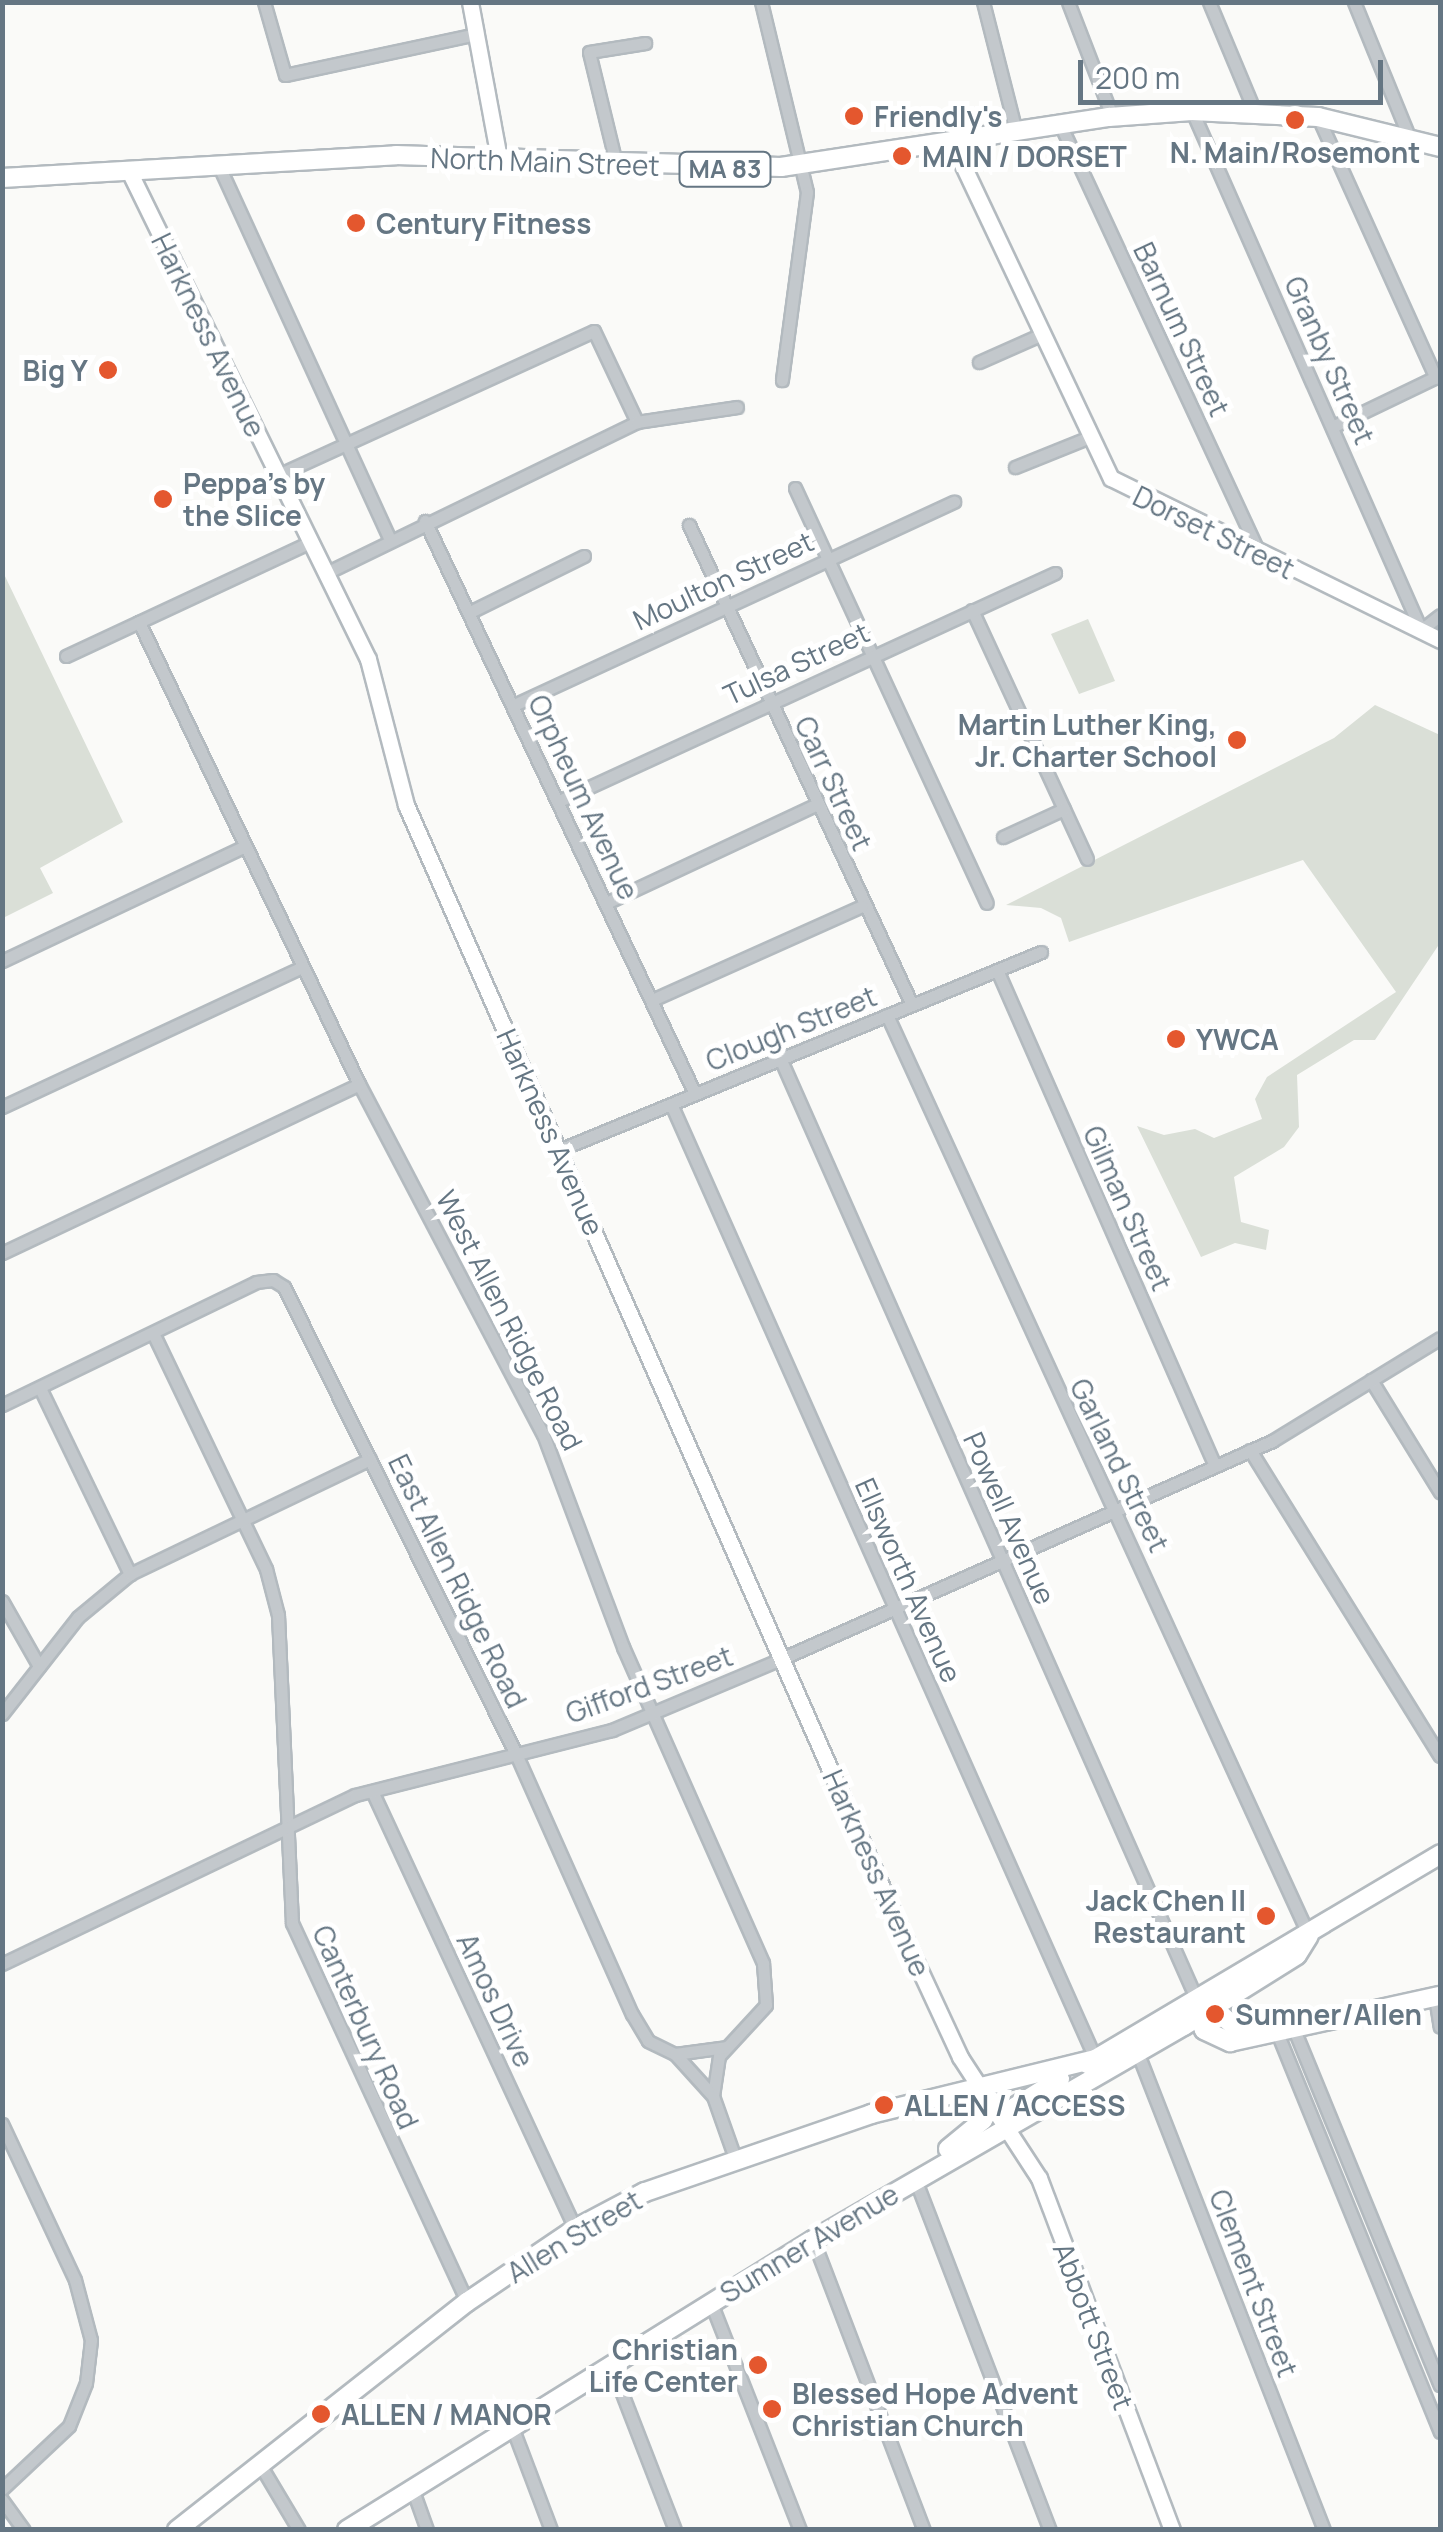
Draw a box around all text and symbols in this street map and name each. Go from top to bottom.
scale bar [1083,40,1388,102]
text: 200 m [1095,57,1180,98]
place label: Friendly's [874,99,1002,133]
marker: Friendly's [843,105,865,127]
marker: N. Main/Rosemont [1284,109,1306,131]
place label: N. Main/Rosemont [1170,135,1420,169]
place label: MAIN / DORSET [922,139,1127,173]
street label: North Main Street [430,140,660,182]
marker: MAIN / DORSET [891,145,913,167]
road number: MA 83 [678,149,772,189]
place label: Century Fitness [376,206,591,240]
marker: Century Fitness [345,212,367,234]
street label: Harkness Avenue [145,228,273,442]
street label: Barnum Street [1127,237,1237,421]
street label: Granby Street [1278,271,1382,449]
place label: Big Y [23,353,88,387]
marker: Big Y [97,359,119,381]
place label: Peppa's by the Slice [183,466,325,532]
street label: Dorset Street [1128,479,1300,585]
marker: Peppa's by the Slice [152,488,174,510]
street label: Moulton Street [628,524,818,636]
street label: Tulsa Street [718,615,874,711]
street label: Orpheum Avenue [522,689,646,905]
place label: Martin Luther King, Jr. Charter School [958,707,1217,773]
street label: Carr Street [788,711,880,855]
marker: Martin Luther King, Jr. Charter School [1226,729,1248,751]
street label: Clough Street [701,979,881,1077]
place label: YWCA [1196,1022,1279,1056]
street label: Harkness Avenue [490,1024,612,1240]
marker: YWCA [1165,1028,1187,1050]
street label: Gilman Street [1077,1121,1179,1295]
street label: West Allen Ridge Road [430,1184,590,1456]
street label: Garland Street [1064,1373,1176,1557]
street label: Powell Avenue [957,1427,1063,1609]
street label: East Allen Ridge Road [382,1449,534,1713]
street label: Ellsworth Avenue [849,1473,969,1687]
street label: Gifford Street [561,1638,737,1730]
street label: Harkness Avenue [816,1765,938,1981]
place label: Jack Chen II Restaurant [1086,1883,1246,1949]
marker: Jack Chen II Restaurant [1255,1905,1277,1927]
street label: Canterbury Road [306,1920,426,2134]
street label: Amos Drive [450,1928,542,2072]
place label: Sumner/Allen [1235,1997,1422,2031]
marker: Sumner/Allen [1204,2003,1226,2025]
place label: ALLEN / ACCESS [904,2088,1125,2122]
marker: ALLEN / ACCESS [873,2094,895,2116]
street label: Sumner Avenue [714,2177,904,2309]
street label: Allen Street [501,2183,647,2289]
street label: Clement Street [1203,2185,1305,2381]
street label: Abbott Street [1047,2238,1141,2414]
place label: Christian Life Center [589,2332,738,2398]
marker: Christian Life Center [747,2354,769,2376]
place label: Blessed Hope Advent Christian Church [792,2376,1079,2442]
place label: ALLEN / MANOR [341,2397,552,2431]
marker: Blessed Hope Advent Christian Church [761,2398,783,2420]
marker: ALLEN / MANOR [310,2403,332,2425]

